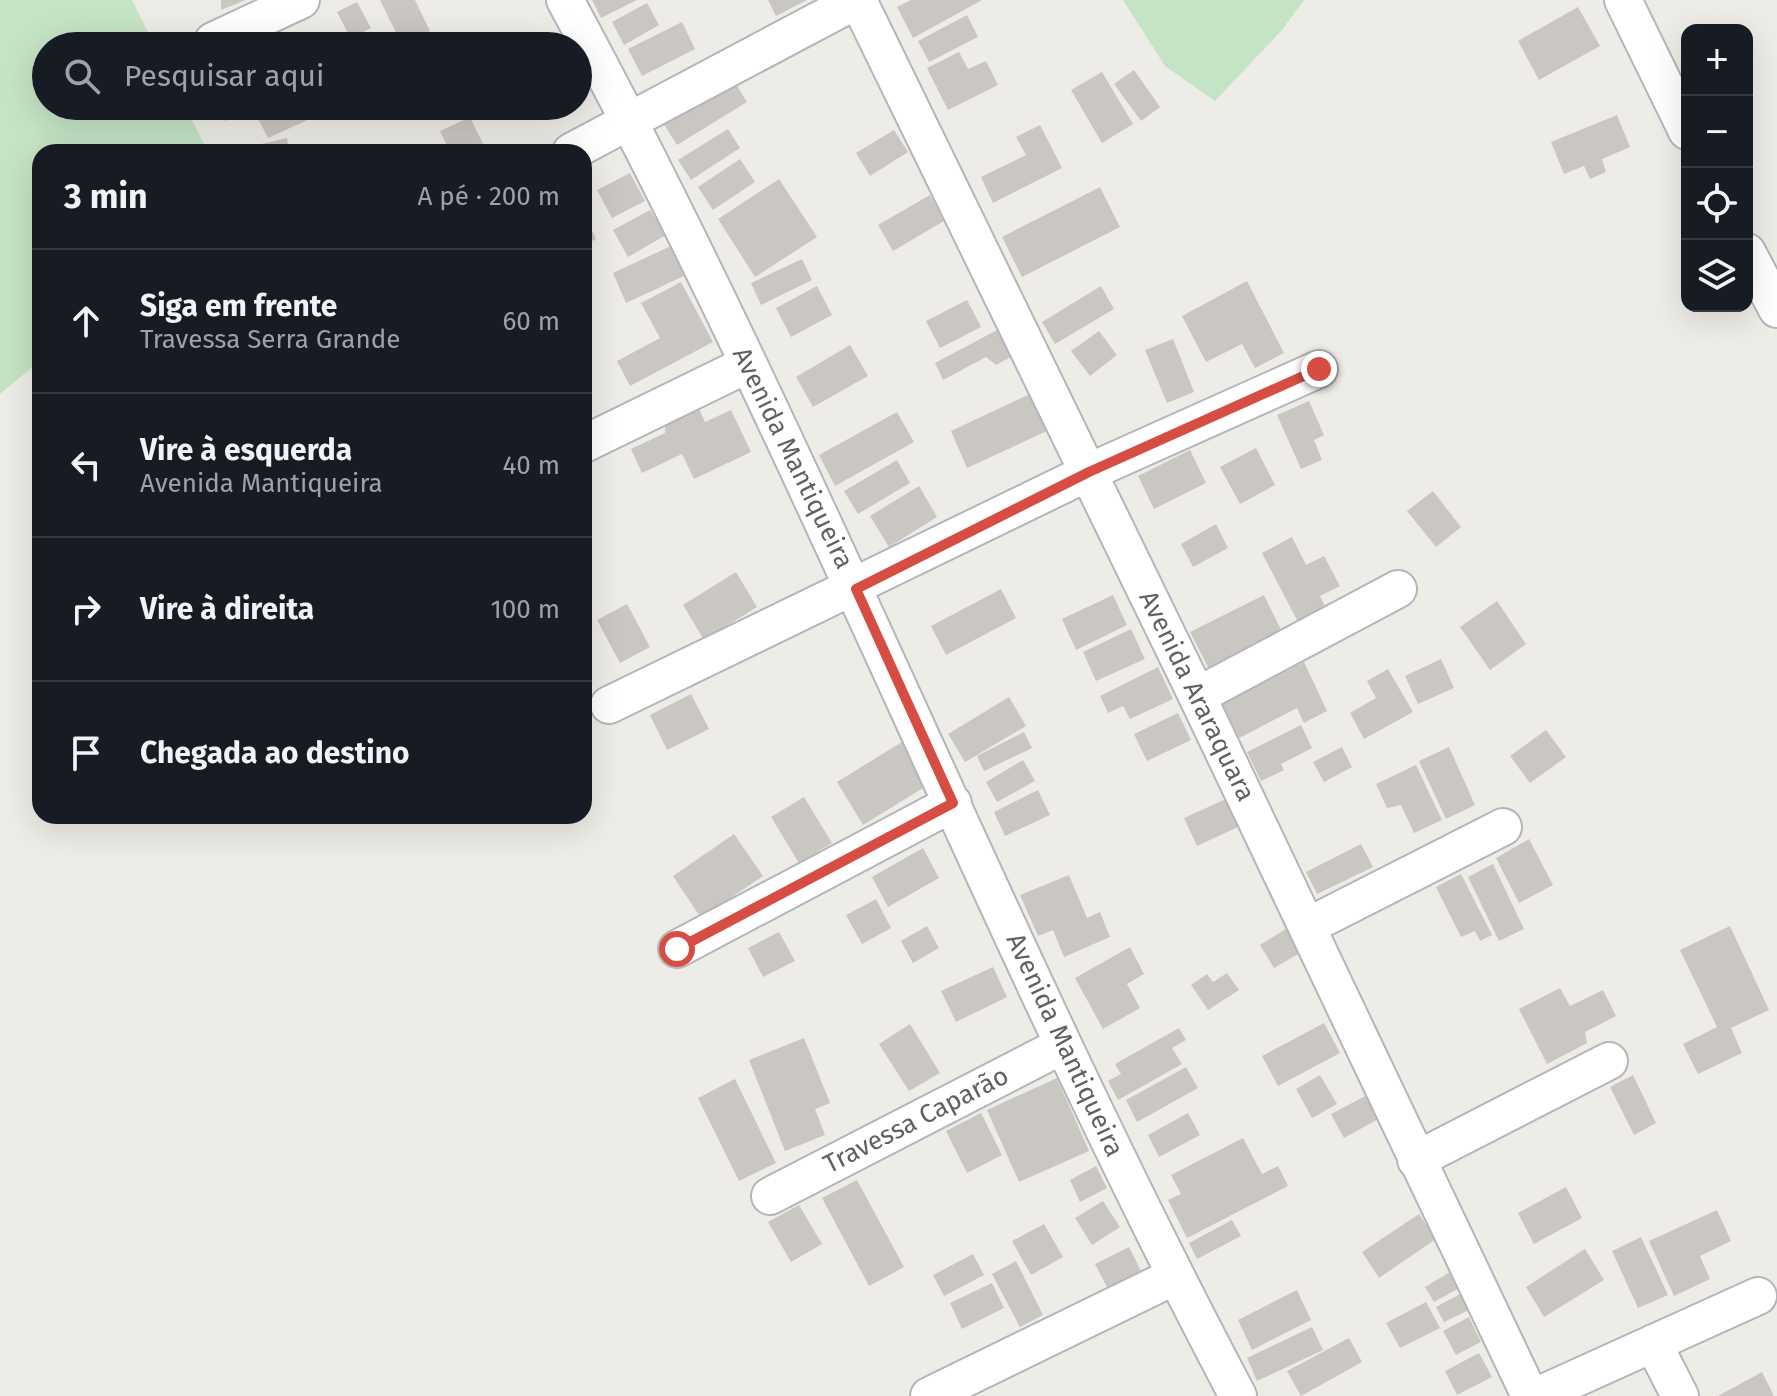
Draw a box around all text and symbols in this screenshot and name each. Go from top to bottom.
map controls [1681,24,1753,312]
button: + [1681,24,1753,96]
search box [32,32,592,120]
icon: search [60,54,104,98]
text: Pesquisar aqui [124,58,325,94]
button: − [1681,96,1753,168]
button: locate [1681,168,1753,240]
text: 3 min [64,176,148,217]
text: A pé · 200 m [418,181,560,212]
button: layers [1681,240,1753,312]
text: Siga em frente [140,288,337,324]
icon: ahead [64,299,108,343]
text: 60 m [502,306,560,337]
text: Travessa Serra Grande [140,324,400,355]
street label: Avenida Mantiqueira [726,342,860,574]
route end [1301,351,1337,387]
text: Vire à esquerda [140,432,352,468]
icon: left [64,443,108,487]
text: 40 m [502,450,560,481]
text: Avenida Mantiqueira [140,468,383,499]
street label: Avenida Araraquara [1133,586,1261,806]
icon: right [64,587,108,631]
text: Vire à direita [140,591,314,627]
text: 100 m [491,594,560,625]
icon: arrive [64,731,108,775]
text: Chegada ao destino [140,735,410,771]
street label: Avenida Mantiqueira [1000,928,1130,1162]
route start [659,931,695,967]
street label: Travessa Caparão [818,1060,1014,1180]

